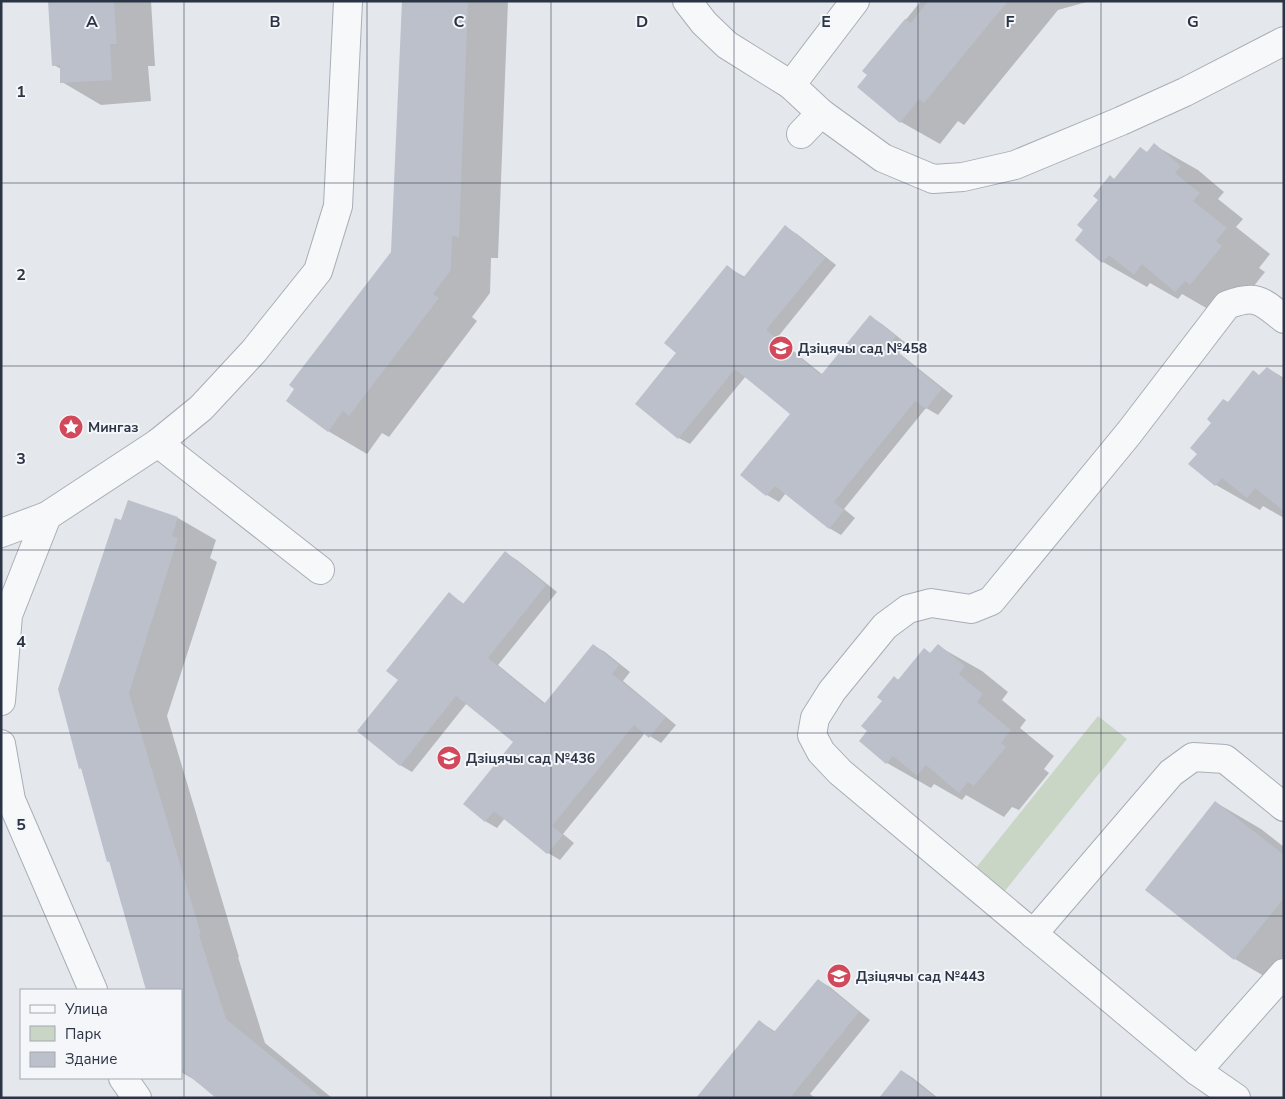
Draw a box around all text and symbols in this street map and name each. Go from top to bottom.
text: A [86,11,98,33]
text: B [269,11,281,33]
text: C [454,11,465,33]
text: D [636,11,648,33]
text: E [821,11,831,33]
text: F [1006,11,1015,33]
text: G [1187,11,1199,33]
text: 1 [16,81,26,103]
text: 2 [16,264,26,286]
school or university icon: Дзіцячы сад №458 [768,335,794,361]
place label: Дзіцячы сад №458 [798,339,927,358]
place icon: Мингаз [58,414,84,440]
place label: Мингаз [88,418,139,437]
text: 3 [16,448,26,470]
text: 4 [16,631,26,653]
school or university icon: Дзіцячы сад №436 [436,745,462,771]
place label: Дзіцячы сад №436 [466,749,595,768]
text: 5 [16,814,26,836]
school or university icon: Дзіцячы сад №443 [826,963,852,989]
place label: Дзіцячы сад №443 [856,967,985,986]
legend [20,989,182,1079]
text: Улица [64,999,108,1019]
text: Парк [65,1024,101,1044]
text: Здание [65,1049,117,1069]

